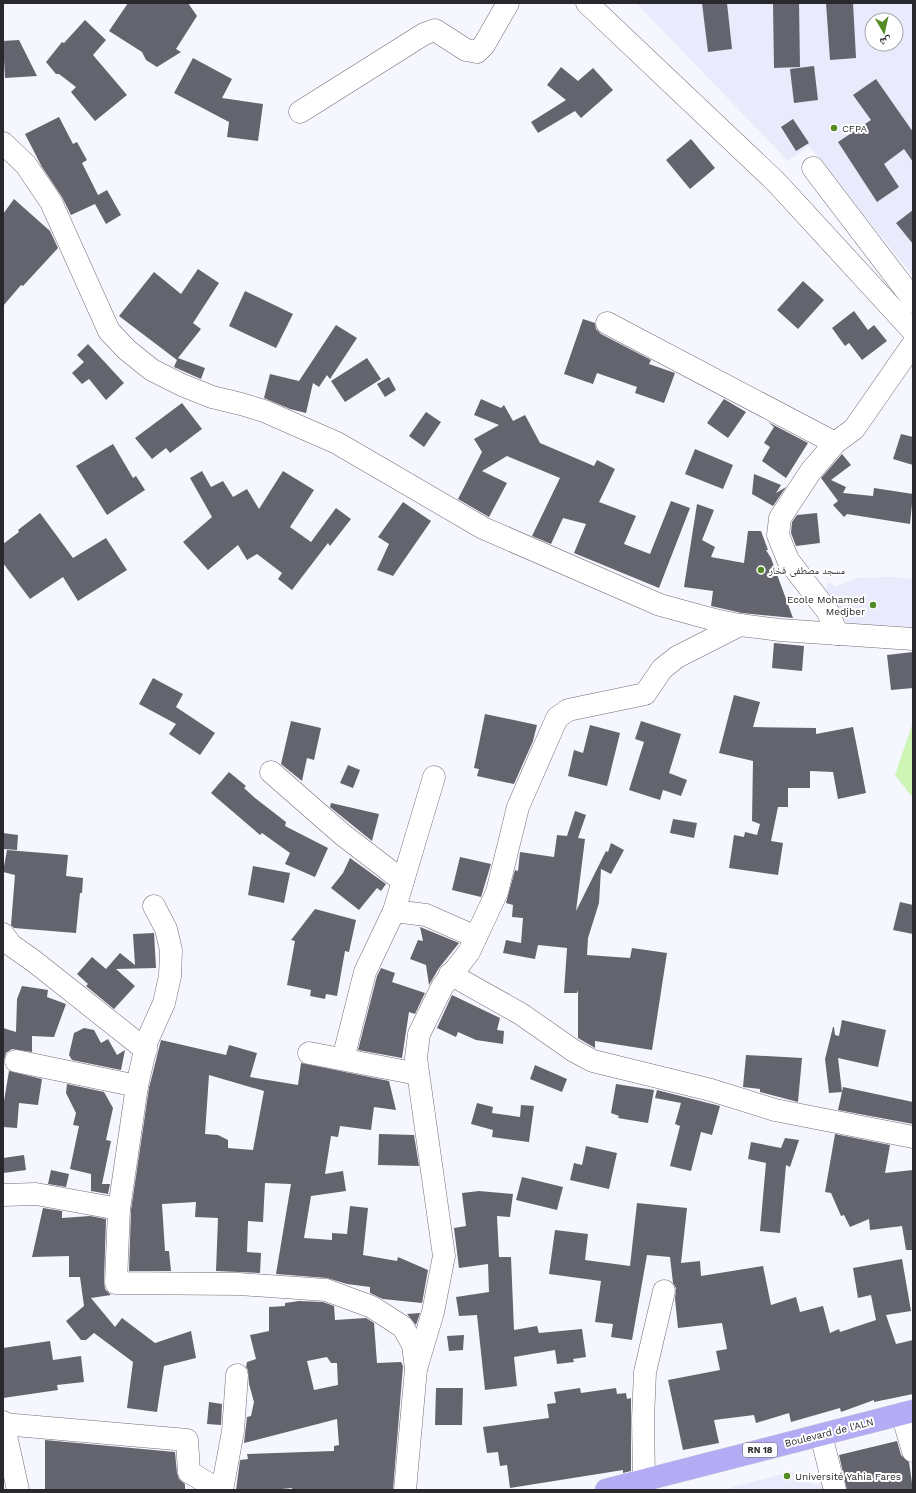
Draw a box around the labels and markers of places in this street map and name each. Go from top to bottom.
marker: CFPA [829,123,839,133]
place label: CFPA [842,123,868,134]
marker: مسجد مصطفى فخار [756,565,766,575]
place label: مسجد مصطفى فخار [768,565,845,577]
place label: Ecole Mohamed Medjber [787,594,865,617]
marker: Ecole Mohamed Medjber [868,600,878,610]
marker: Université Yahia Fares [782,1471,792,1481]
place label: Université Yahia Fares [795,1471,901,1482]

